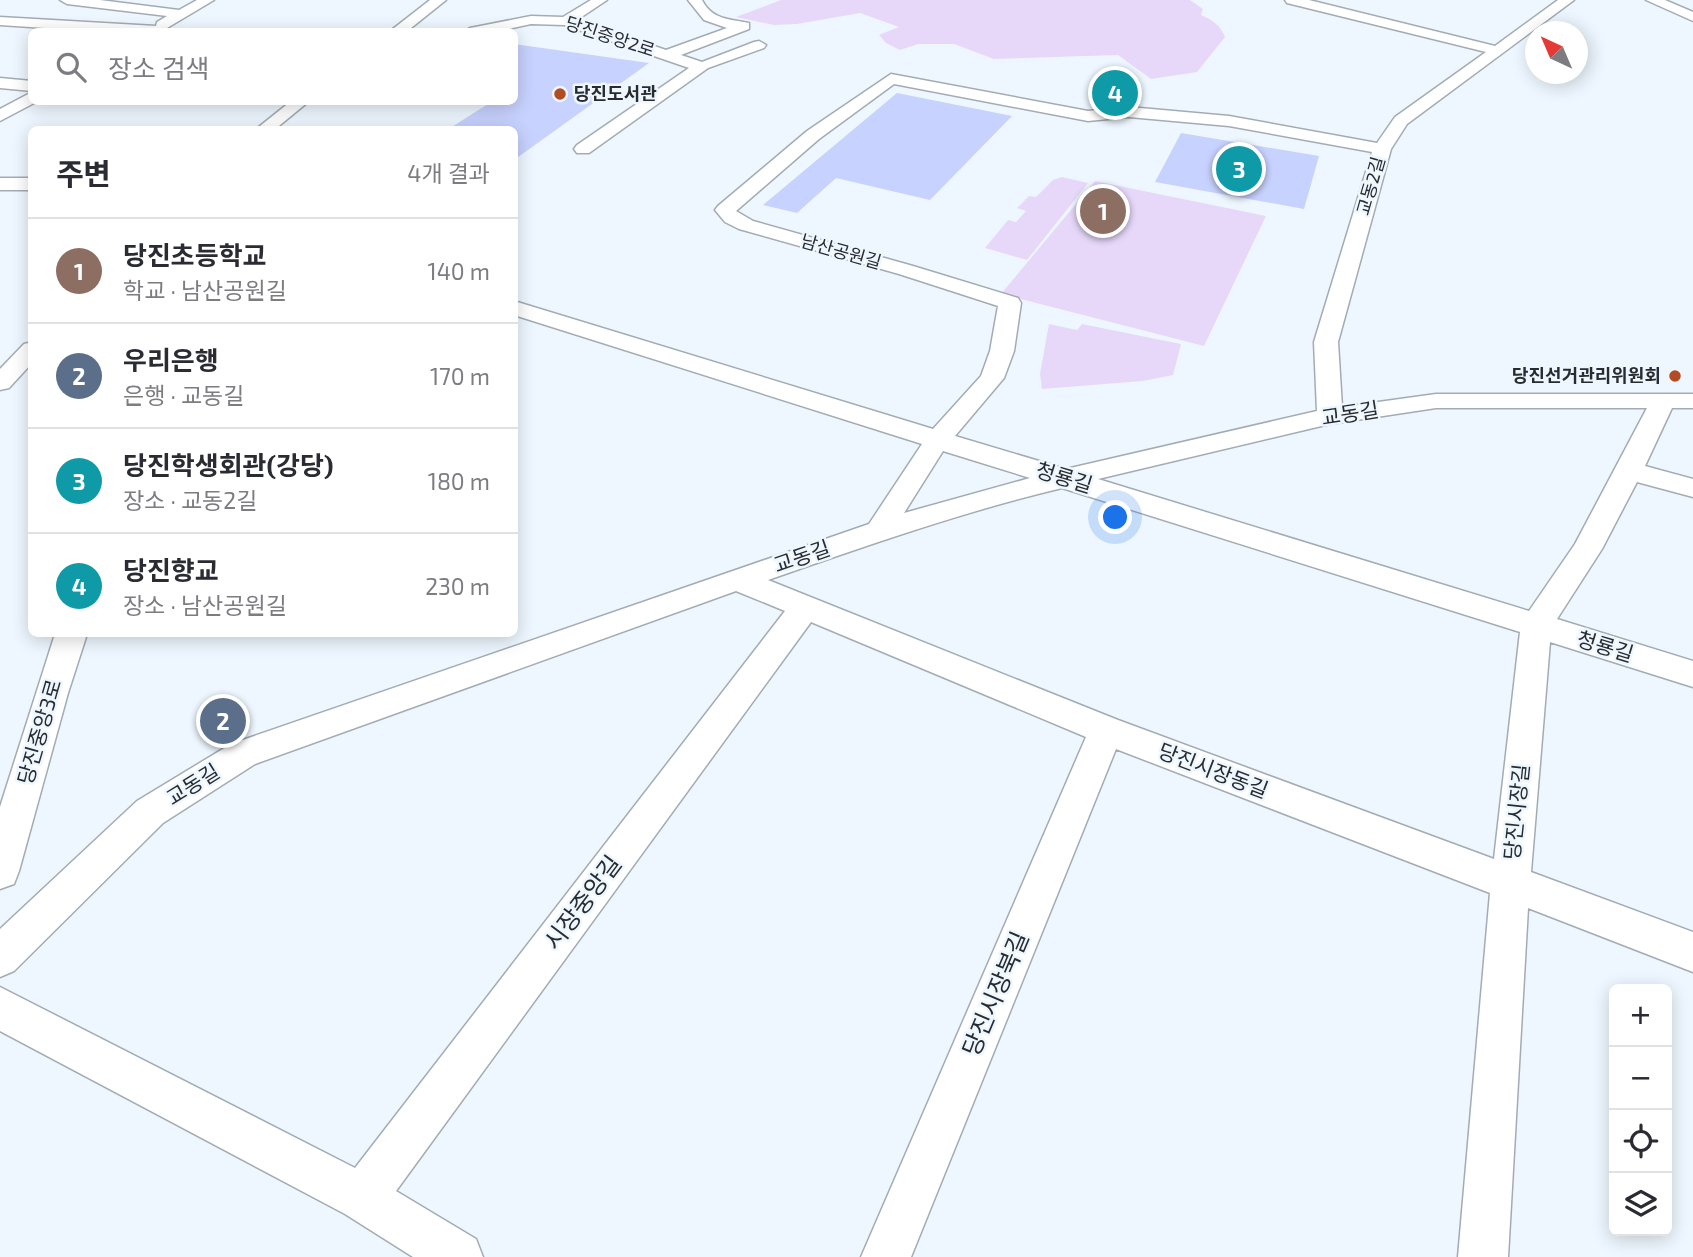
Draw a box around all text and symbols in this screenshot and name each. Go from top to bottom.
street label: 당진중앙2로 [563,11,658,61]
north arrow [1525,21,1588,84]
search box [28,28,518,105]
icon: search [52,48,90,86]
text: 장소 검색 [108,52,209,83]
pin: 4 [1092,67,1138,119]
place label: 당진도서관 [574,82,657,104]
marker: 당진도서관 [552,86,568,102]
pin: 3 [1216,143,1262,195]
street label: 교동2길 [1351,154,1389,217]
text: 주변 [56,155,111,191]
text: 4개 결과 [407,159,490,187]
pin: 1 [1080,185,1126,237]
street label: 남산공원길 [798,229,884,273]
text: 당진초등학교 [123,239,267,270]
text: 1 [74,257,84,285]
text: 140 m [428,257,490,285]
text: 학교 · 남산공원길 [123,276,287,304]
text: 우리은행 [123,344,219,375]
text: 2 [72,362,86,390]
text: 170 m [430,362,490,390]
place label: 당진선거관리위원회 [1512,364,1661,386]
marker: 당진선거관리위원회 [1667,368,1683,384]
text: 은행 · 교동길 [123,381,245,409]
street label: 교동길 [1319,396,1380,429]
text: 당진학생회관(강당) [123,449,333,480]
street label: 청룡길 [1033,456,1096,497]
text: 3 [72,467,86,495]
text: 180 m [428,467,490,495]
text: 장소 · 교동2길 [123,486,257,514]
your location [1098,500,1132,534]
street label: 교동길 [770,534,833,577]
text: 당진향교 [123,554,219,585]
text: 4 [72,572,86,600]
text: 230 m [425,572,490,600]
text: 장소 · 남산공원길 [123,591,287,619]
street label: 청룡길 [1574,625,1637,666]
street label: 당진중앙3로 [12,676,65,787]
pin: 2 [200,695,246,747]
street label: 당진시장동길 [1155,737,1272,802]
street label: 교동길 [161,758,223,810]
street label: 당진시장길 [1498,762,1533,861]
street label: 시장중앙길 [537,849,627,955]
street label: 당진시장북길 [955,927,1034,1060]
map controls [1609,984,1672,1236]
button: + [1609,984,1672,1047]
button: − [1609,1047,1672,1110]
button: locate [1609,1110,1672,1173]
button: layers [1609,1173,1672,1236]

